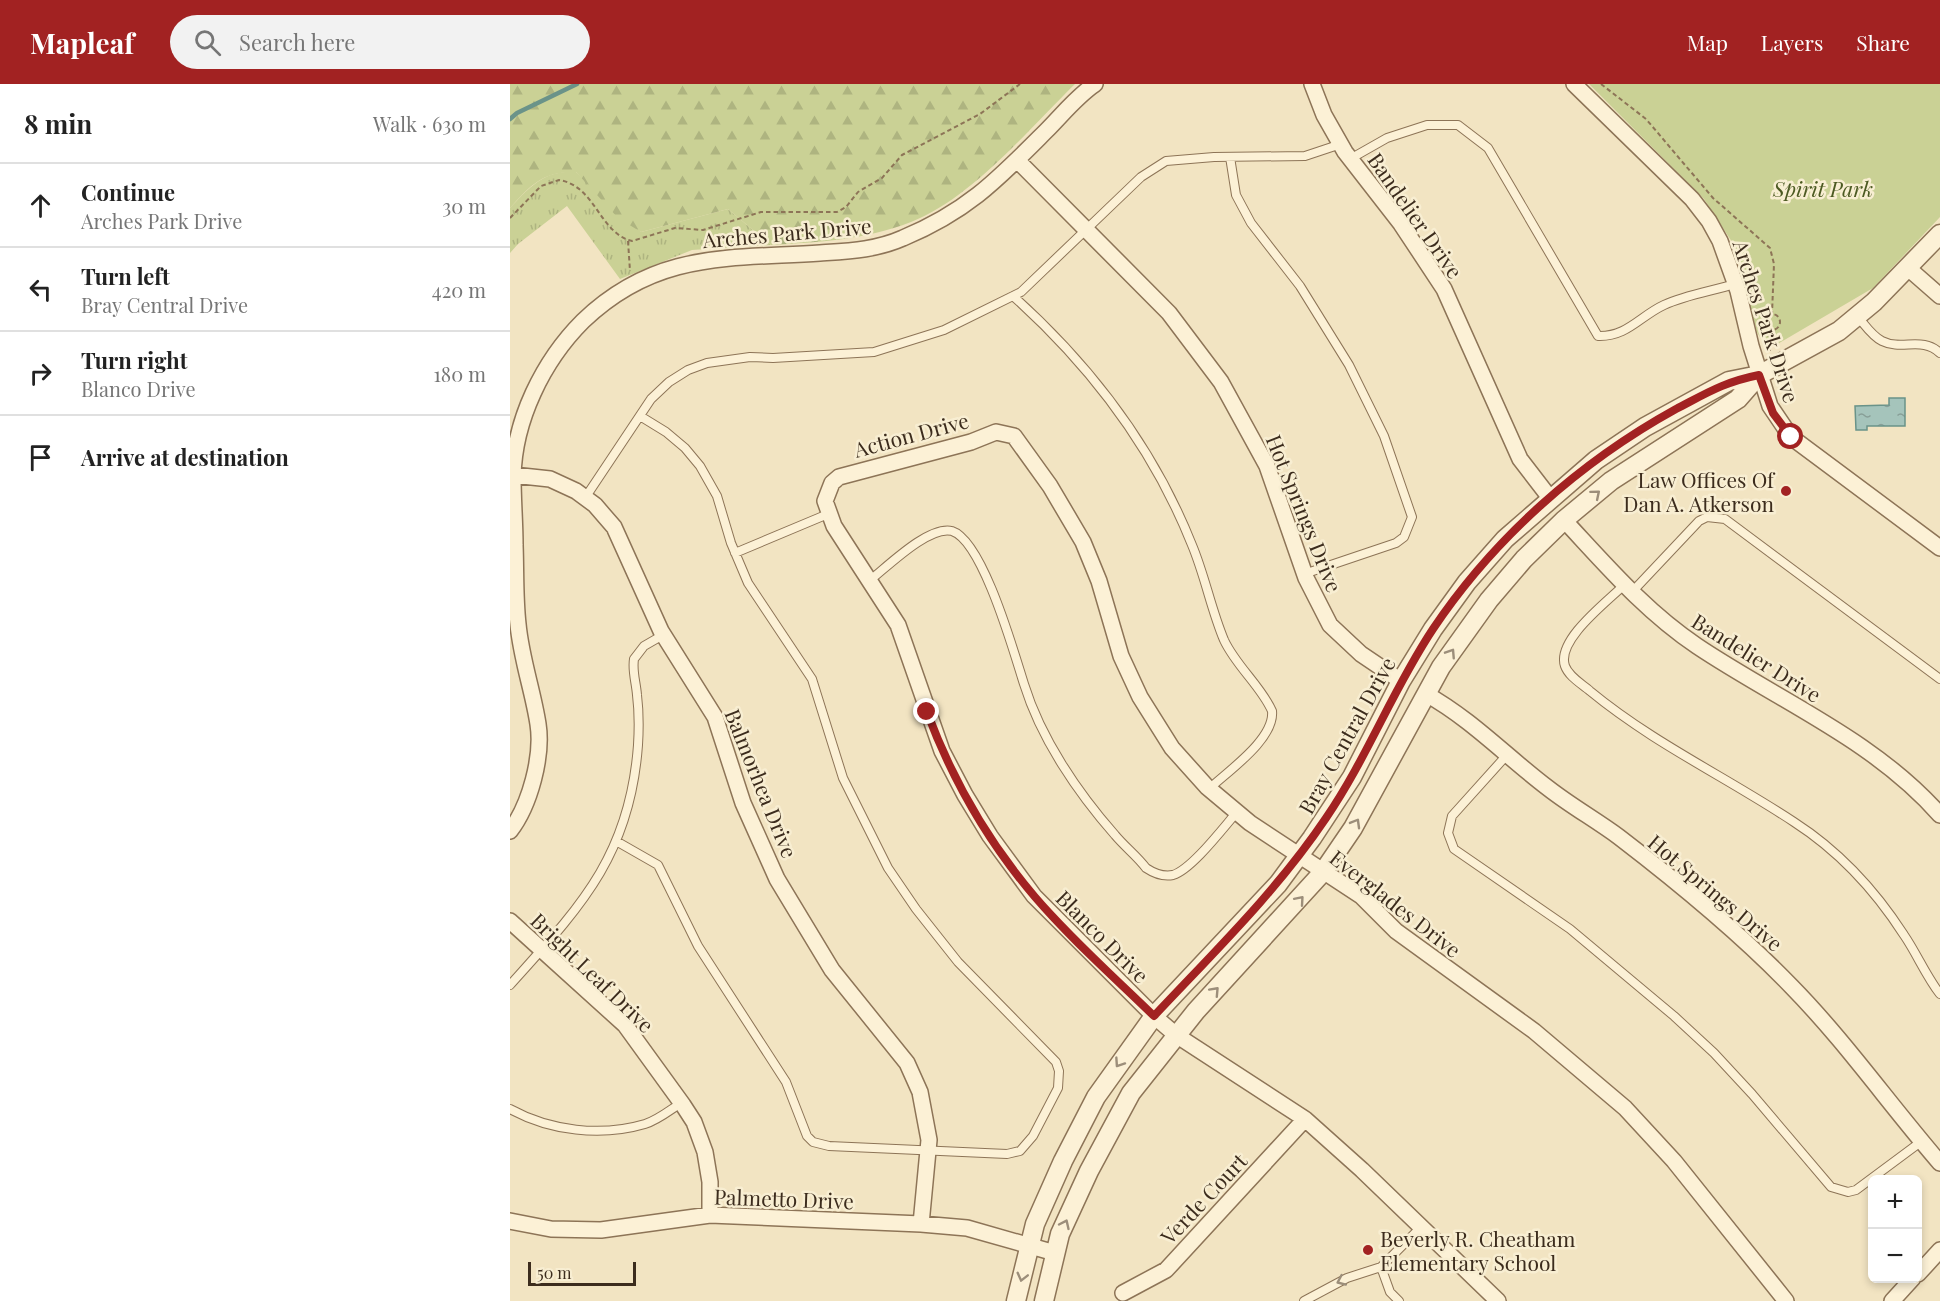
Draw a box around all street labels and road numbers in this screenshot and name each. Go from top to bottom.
street label: Bandelier Drive [1362,147,1470,283]
street label: Arches Park Drive [700,211,873,253]
street label: Arches Park Drive [1727,235,1806,406]
street label: Action Drive [850,405,971,463]
street label: Hot Springs Drive [1261,430,1349,596]
street label: Bandelier Drive [1687,606,1827,708]
street label: Bray Central Drive [1291,652,1401,818]
street label: Balmorhea Drive [719,704,805,862]
street label: Hot Springs Drive [1643,827,1789,957]
street label: Everglades Drive [1325,843,1467,963]
street label: Blanco Drive [1051,884,1155,988]
street label: Bright Leaf Drive [525,906,661,1038]
street label: Verde Court [1153,1146,1253,1250]
street label: Palmetto Drive [714,1182,854,1214]

